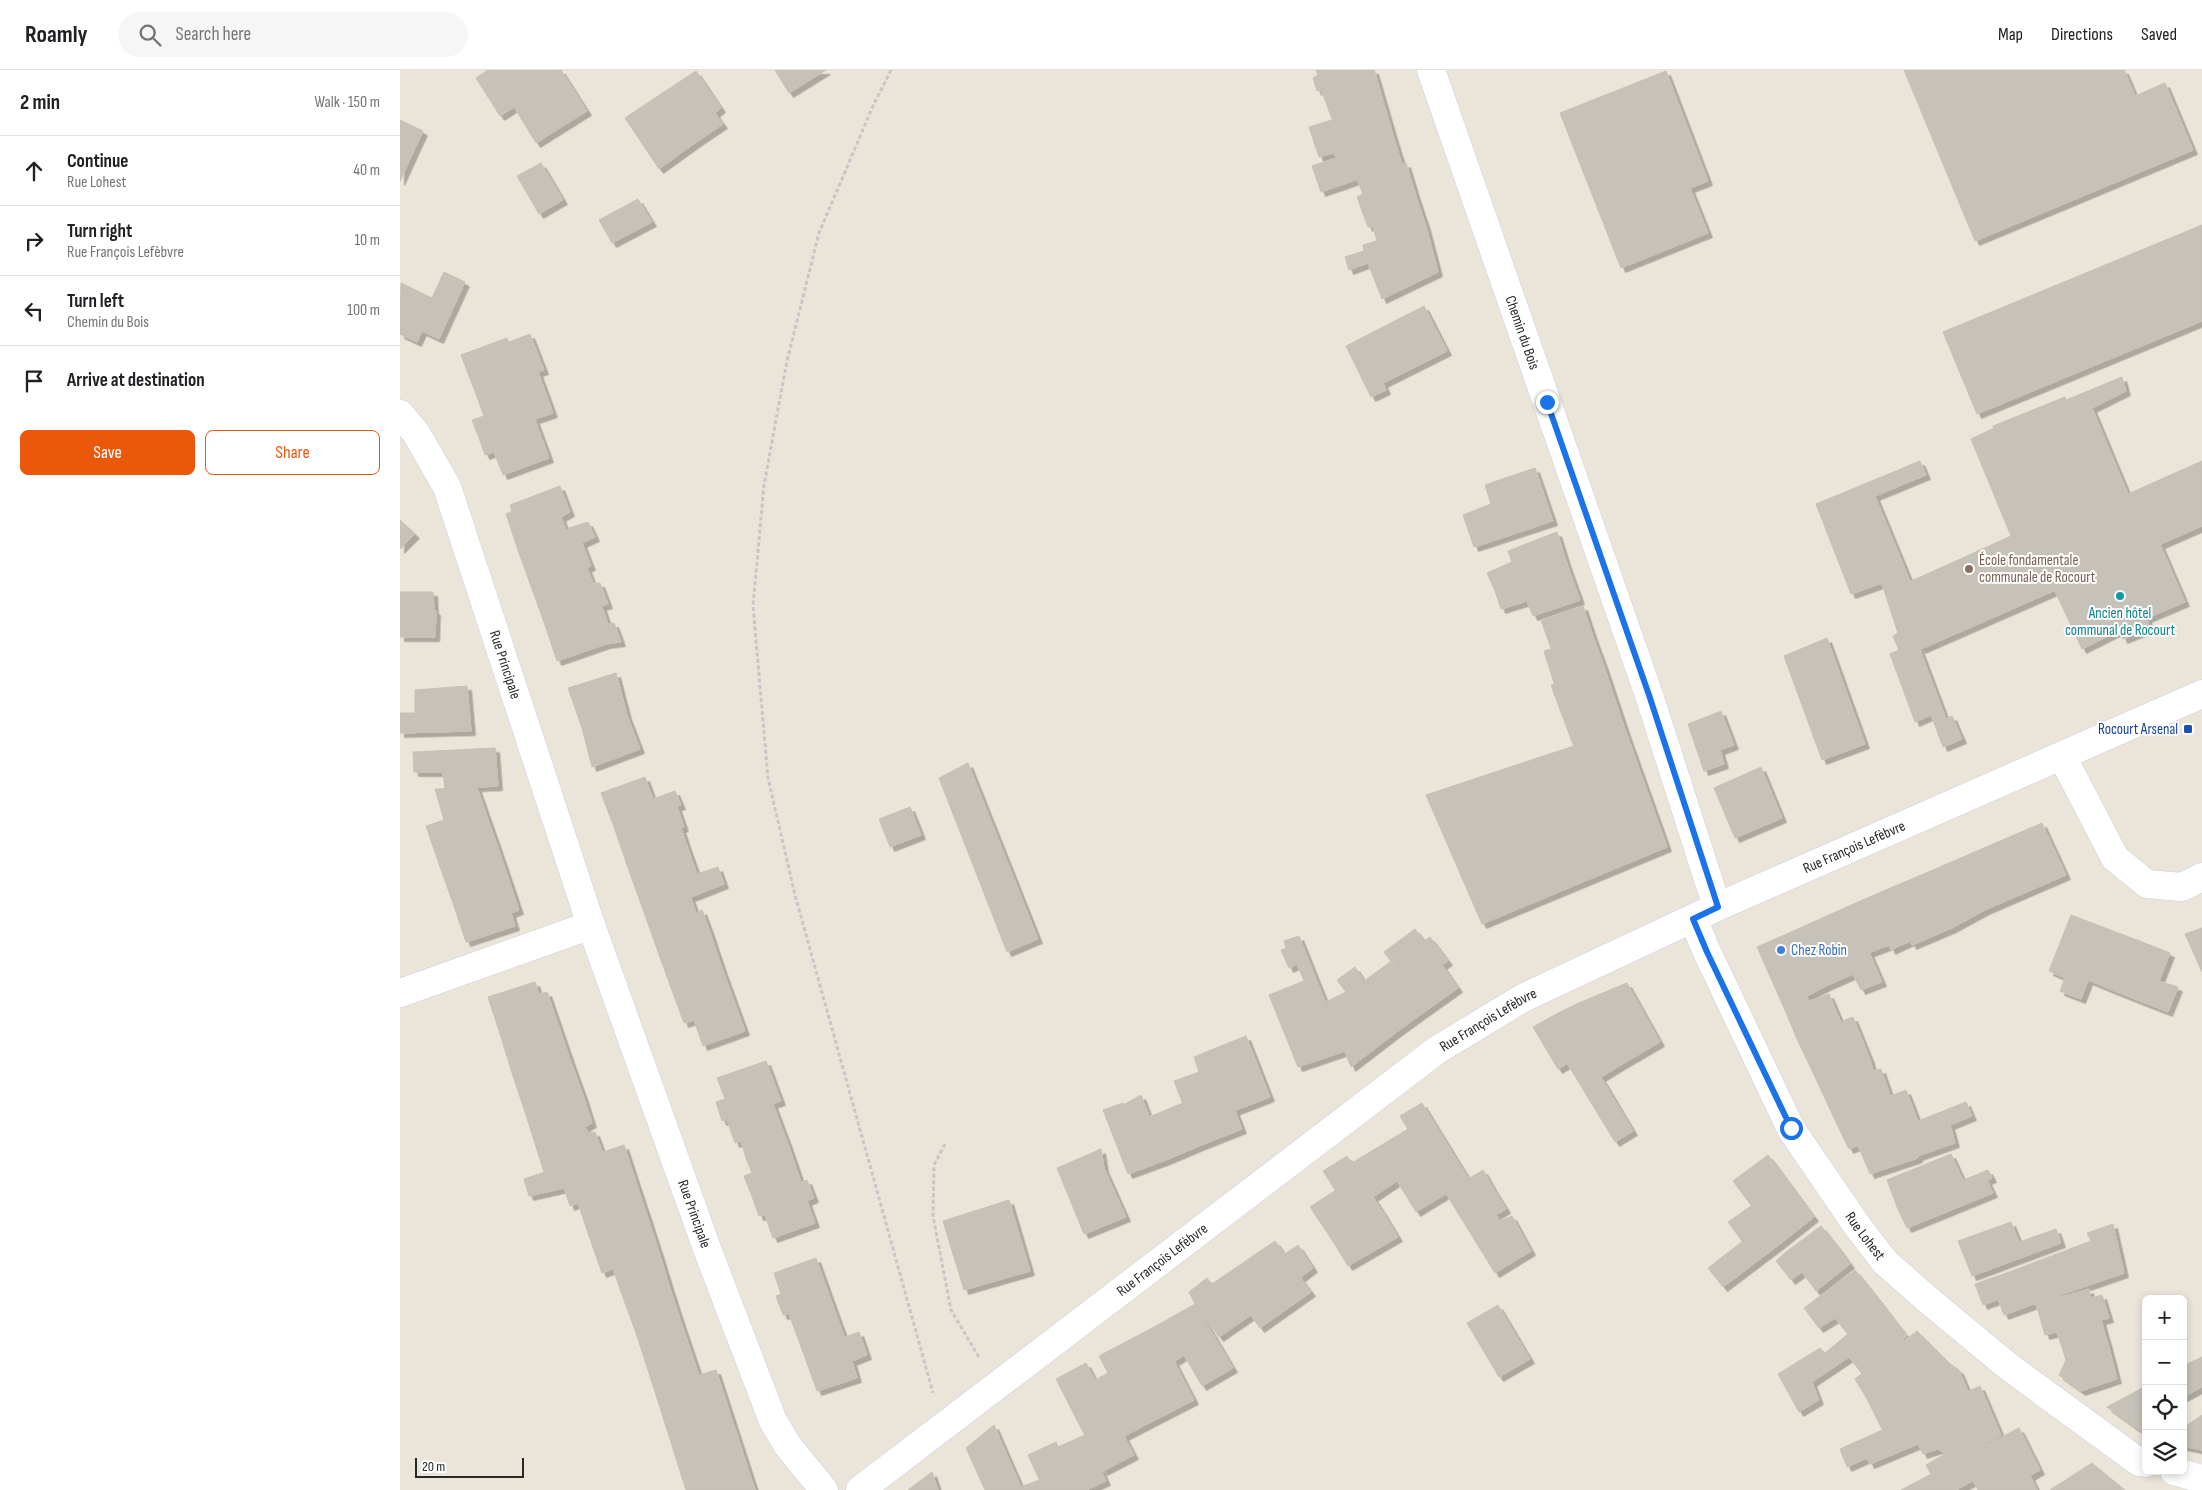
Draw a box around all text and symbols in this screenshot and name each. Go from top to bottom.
search box [118,12,468,57]
text: Roamly [25,20,88,49]
icon: search [136,21,164,49]
text: Search here [176,23,251,46]
text: Map [1998,24,2023,45]
text: Directions [2051,24,2113,45]
text: Saved [2141,24,2177,45]
text: 2 min [20,90,60,115]
text: Walk · 150 m [315,93,380,112]
text: Continue [67,150,128,173]
icon: ahead [20,157,48,185]
text: 40 m [353,161,380,180]
text: Rue Lohest [67,173,126,192]
text: Turn right [67,220,132,243]
icon: right [20,227,48,255]
text: 10 m [354,231,380,250]
text: Rue François Lefèbvre [67,243,184,262]
text: Turn left [67,290,124,313]
street label: Chemin du Bois [1500,293,1544,372]
icon: left [20,297,48,325]
text: 100 m [347,301,380,320]
text: Chemin du Bois [67,313,149,332]
icon: arrive [20,367,48,395]
text: Arrive at destination [67,369,205,392]
route end [1536,391,1559,414]
button: Save [20,430,195,475]
button: Share [205,430,380,475]
place label: École fondamentale communale de Rocourt [1979,551,2096,587]
marker: École fondamentale communale de Rocourt [1963,563,1975,575]
marker: Ancien hôtel communal de Rocourt [2114,590,2126,602]
place label: Ancien hôtel communal de Rocourt [2065,604,2176,640]
street label: Rue Principale [485,628,525,701]
place label: Rocourt Arsenal [2098,720,2178,739]
marker: Rocourt Arsenal [2182,723,2194,735]
street label: Rue François Lefèbvre [1800,817,1908,878]
place label: Chez Robin [1791,941,1847,960]
marker: Chez Robin [1775,944,1787,956]
street label: Rue François Lefèbvre [1436,984,1540,1056]
route start [1780,1117,1803,1140]
street label: Rue Principale [673,1177,715,1251]
street label: Rue Lohest [1841,1208,1889,1265]
street label: Rue François Lefèbvre [1113,1219,1212,1301]
map controls [2142,1295,2187,1475]
button: + [2142,1295,2187,1340]
button: − [2142,1340,2187,1385]
button: locate [2142,1385,2187,1430]
button: layers [2142,1430,2187,1475]
scale bar [415,1455,524,1478]
text: 20 m [422,1458,445,1475]

